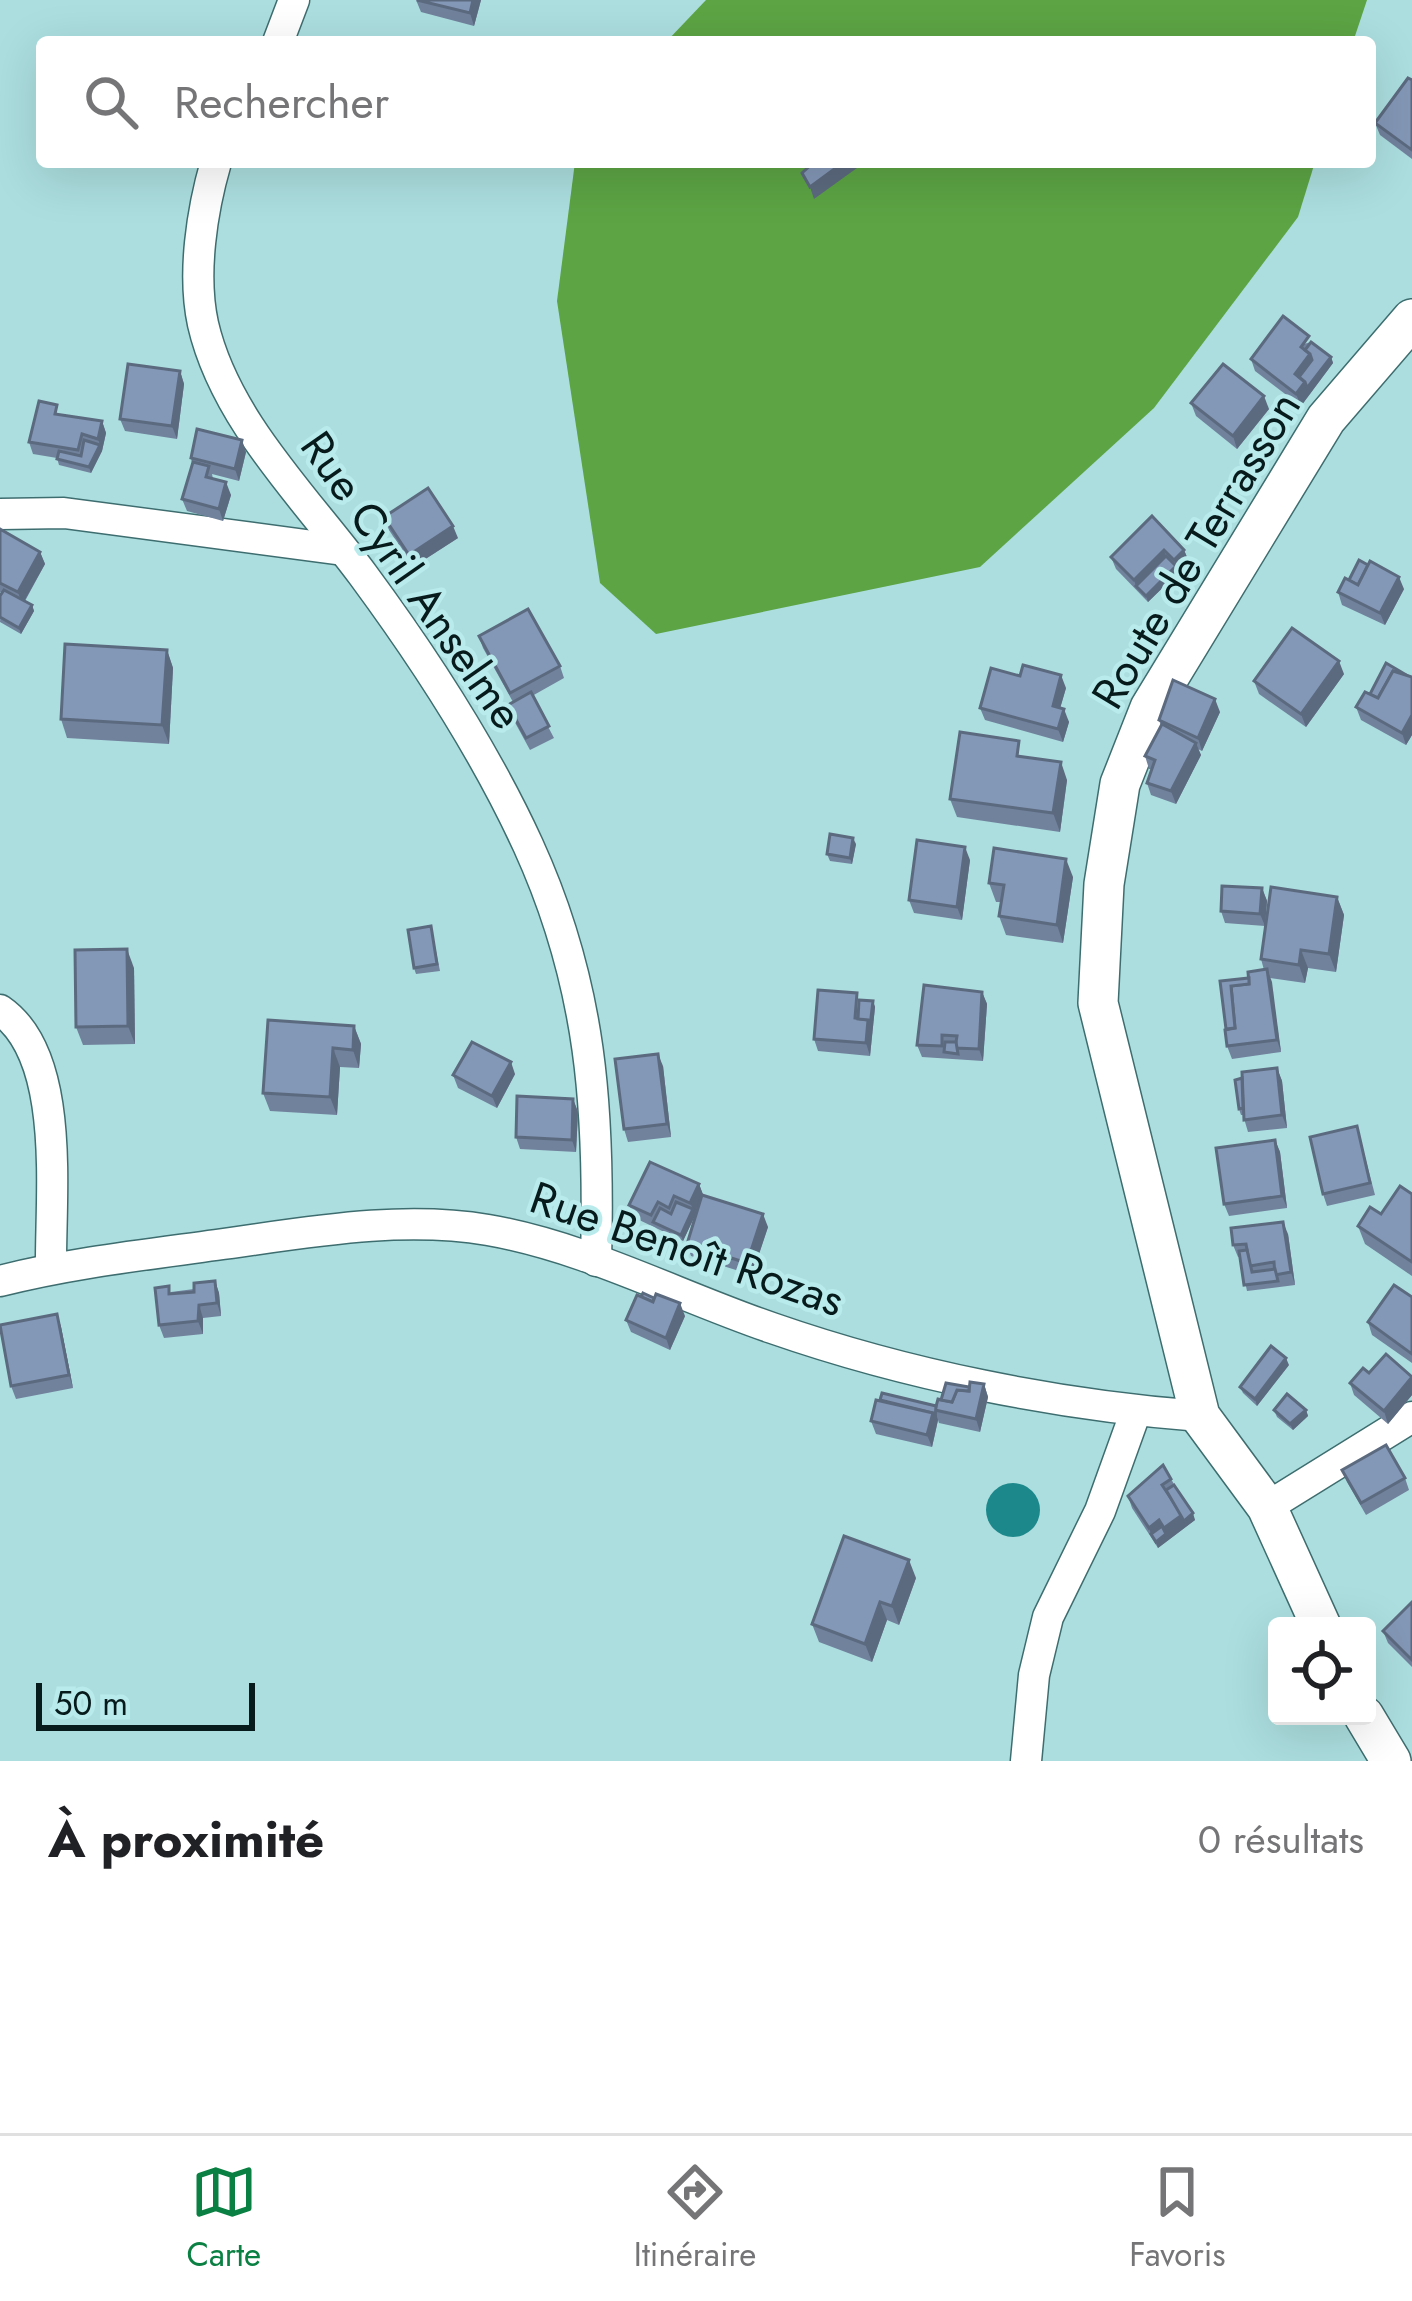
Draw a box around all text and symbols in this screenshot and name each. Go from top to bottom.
search box [36,36,1376,168]
icon: search [78,69,144,135]
text: Rechercher [174,70,389,135]
street label: Route de Terrasson [1075,379,1317,721]
street label: Rue Cyril Anselme [285,418,539,742]
street label: Rue Benoît Rozas [522,1165,852,1333]
map controls [1268,1617,1376,1725]
button: locate [1268,1617,1376,1725]
scale bar [36,1677,255,1730]
text: 50 m [54,1680,128,1727]
text: À proximité [48,1802,324,1876]
text: 0 résultats [1198,1811,1364,1868]
tab: Carte [186,2159,261,2278]
tab: Itinéraire [634,2159,756,2278]
tab: Favoris [1129,2159,1226,2278]

